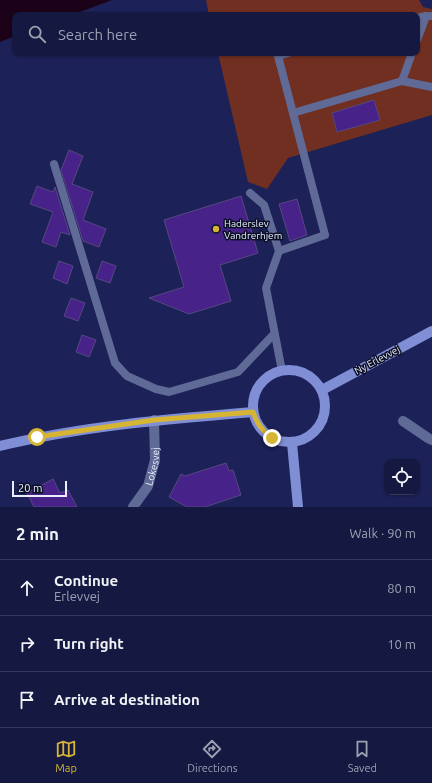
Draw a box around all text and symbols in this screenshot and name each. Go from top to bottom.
search box [12,12,420,56]
icon: search [26,23,48,45]
text: Search here [58,26,137,43]
place label: Haderslev Vandrerhjem [224,218,282,241]
marker: Haderslev Vandrerhjem [211,224,221,234]
street label: Ny Erlevvej [352,343,402,377]
route start [28,428,46,446]
route end [263,429,281,447]
street label: Lokesvej [143,447,161,487]
map controls [384,459,420,495]
button: locate [384,459,420,495]
scale bar [12,479,67,498]
text: 20 m [18,482,42,494]
text: 2 min [16,524,59,543]
text: Walk · 90 m [350,526,416,540]
text: Continue [54,572,118,589]
icon: ahead [16,577,38,599]
text: 80 m [387,581,416,595]
text: Erlevvej [54,589,100,603]
icon: right [16,633,38,655]
text: Turn right [54,635,124,652]
text: 10 m [387,637,416,651]
icon: arrive [16,689,38,711]
text: Arrive at destination [54,691,200,708]
tab: Map [55,738,77,774]
tab: Directions [187,738,237,774]
tab: Saved [348,738,377,774]

